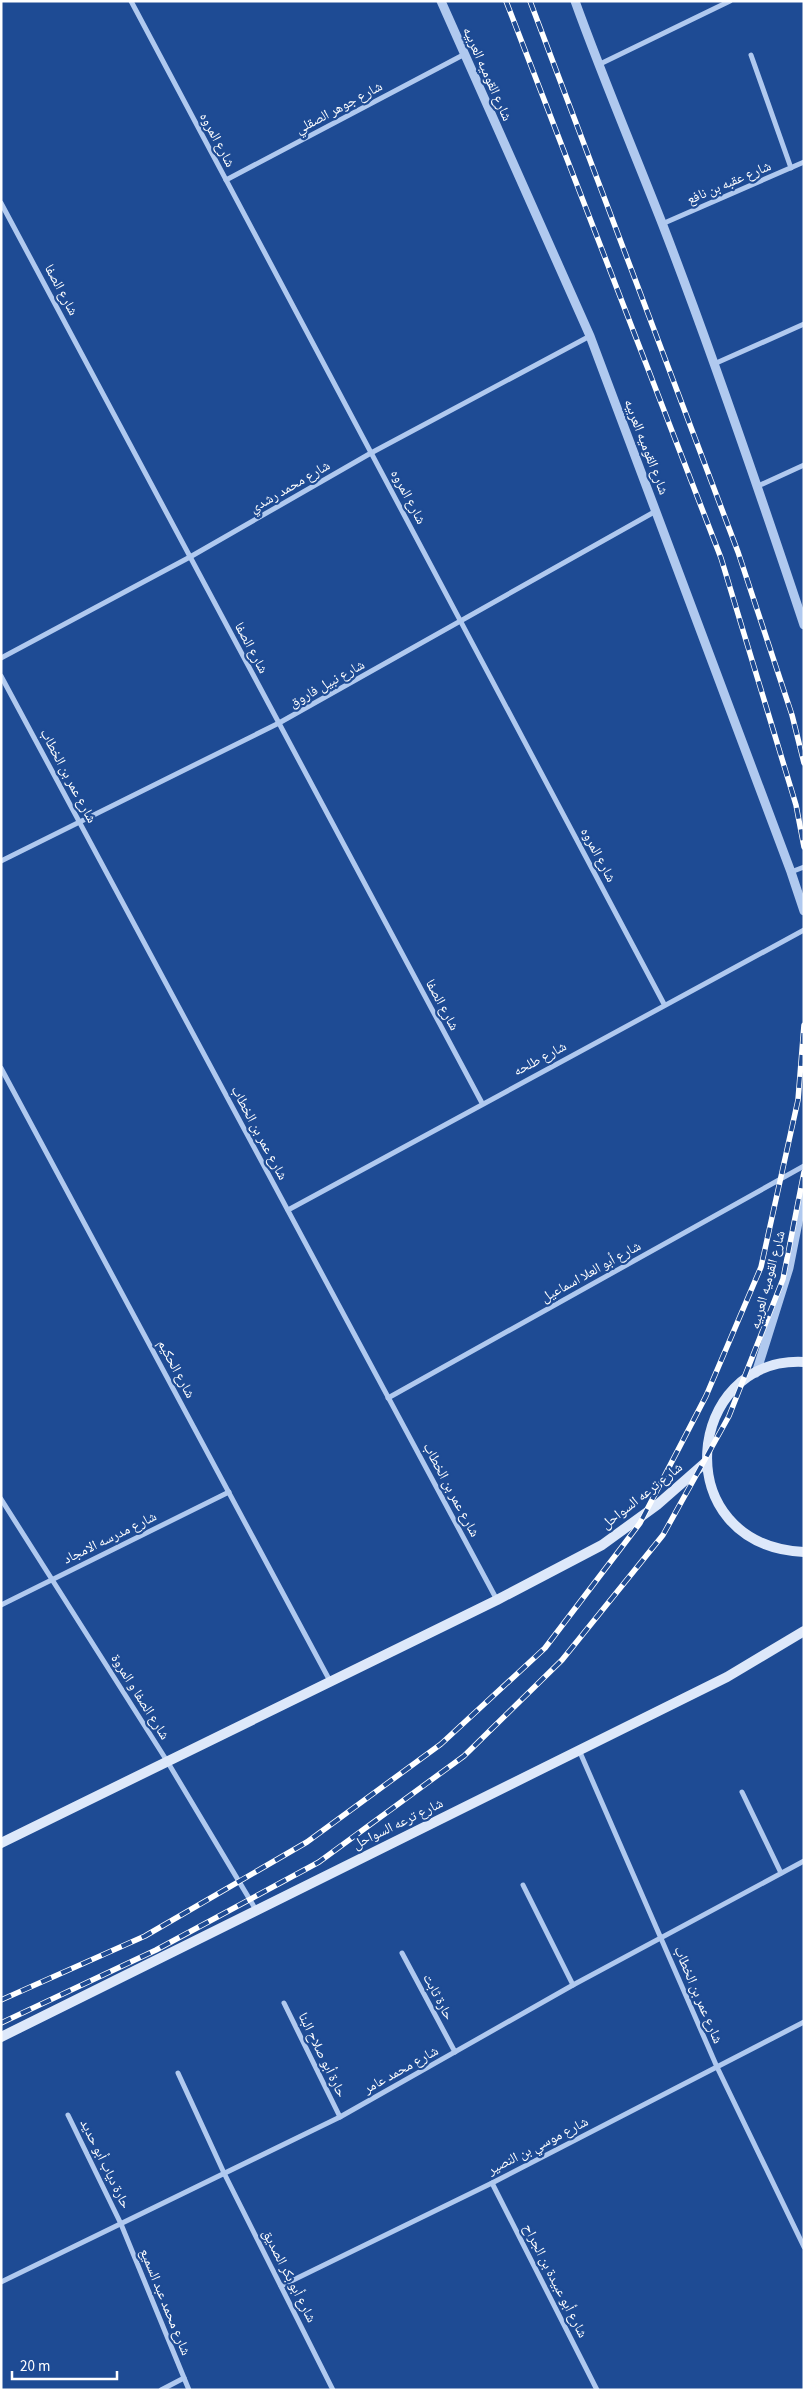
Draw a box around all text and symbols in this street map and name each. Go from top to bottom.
street label: شارع القوميه العربيه [457,24,517,124]
street label: شارع جوهر الصقلي [292,77,386,140]
street label: شارع المروه [194,109,240,171]
street label: شارع عقبه بن نافع [684,156,774,210]
street label: شارع الصفا [39,261,83,319]
street label: شارع القوميه العربيه [619,396,673,498]
street label: شارع محمد رشدي [246,456,334,519]
street label: شارع المروه [385,466,431,528]
street label: شارع الصفا [229,619,273,677]
street label: شارع نبيل فاروق [285,655,369,713]
street label: شارع عمر بن الخطاب [35,725,101,827]
street label: شارع المروه [575,824,621,886]
street label: شارع الصفا [420,976,464,1034]
street label: شارع طلحه [510,1037,570,1081]
street label: شارع عمر بن الخطاب [226,1082,292,1184]
street label: شارع القوميه العربيه [745,1229,791,1331]
street label: شارع أبو العلا اسماعيل [537,1236,645,1308]
street label: شارع الحكيم [152,1336,200,1402]
street label: شارع عمر بن الخطاب [418,1439,484,1541]
street label: شارع ترعه السواحل [597,1458,687,1534]
street label: شارع مدرسه الامجاد [60,1507,160,1569]
street label: شارع الصفا و المروة [106,1650,174,1744]
street label: شارع ترعه السواحل [349,1793,447,1855]
street label: شارع عمر بن الخطاب [668,1943,728,2047]
street label: حارة ثابت [417,1970,459,2024]
street label: حارة أبو صلاح البنا [293,2009,351,2101]
street label: شارع محمد عامر [359,2041,442,2099]
street label: شارع موسي بن النصير [483,2112,592,2181]
street label: حارة دياب أبو حديد [75,2116,135,2212]
street label: شارع أبو عبيدة بن الجراح [518,2220,592,2342]
street label: شارع أبو بكر الصديق [257,2226,321,2326]
street label: شارع محمد عبد السميع [134,2245,196,2359]
scale bar [12,2348,118,2380]
text: 20 m [20,2356,50,2377]

